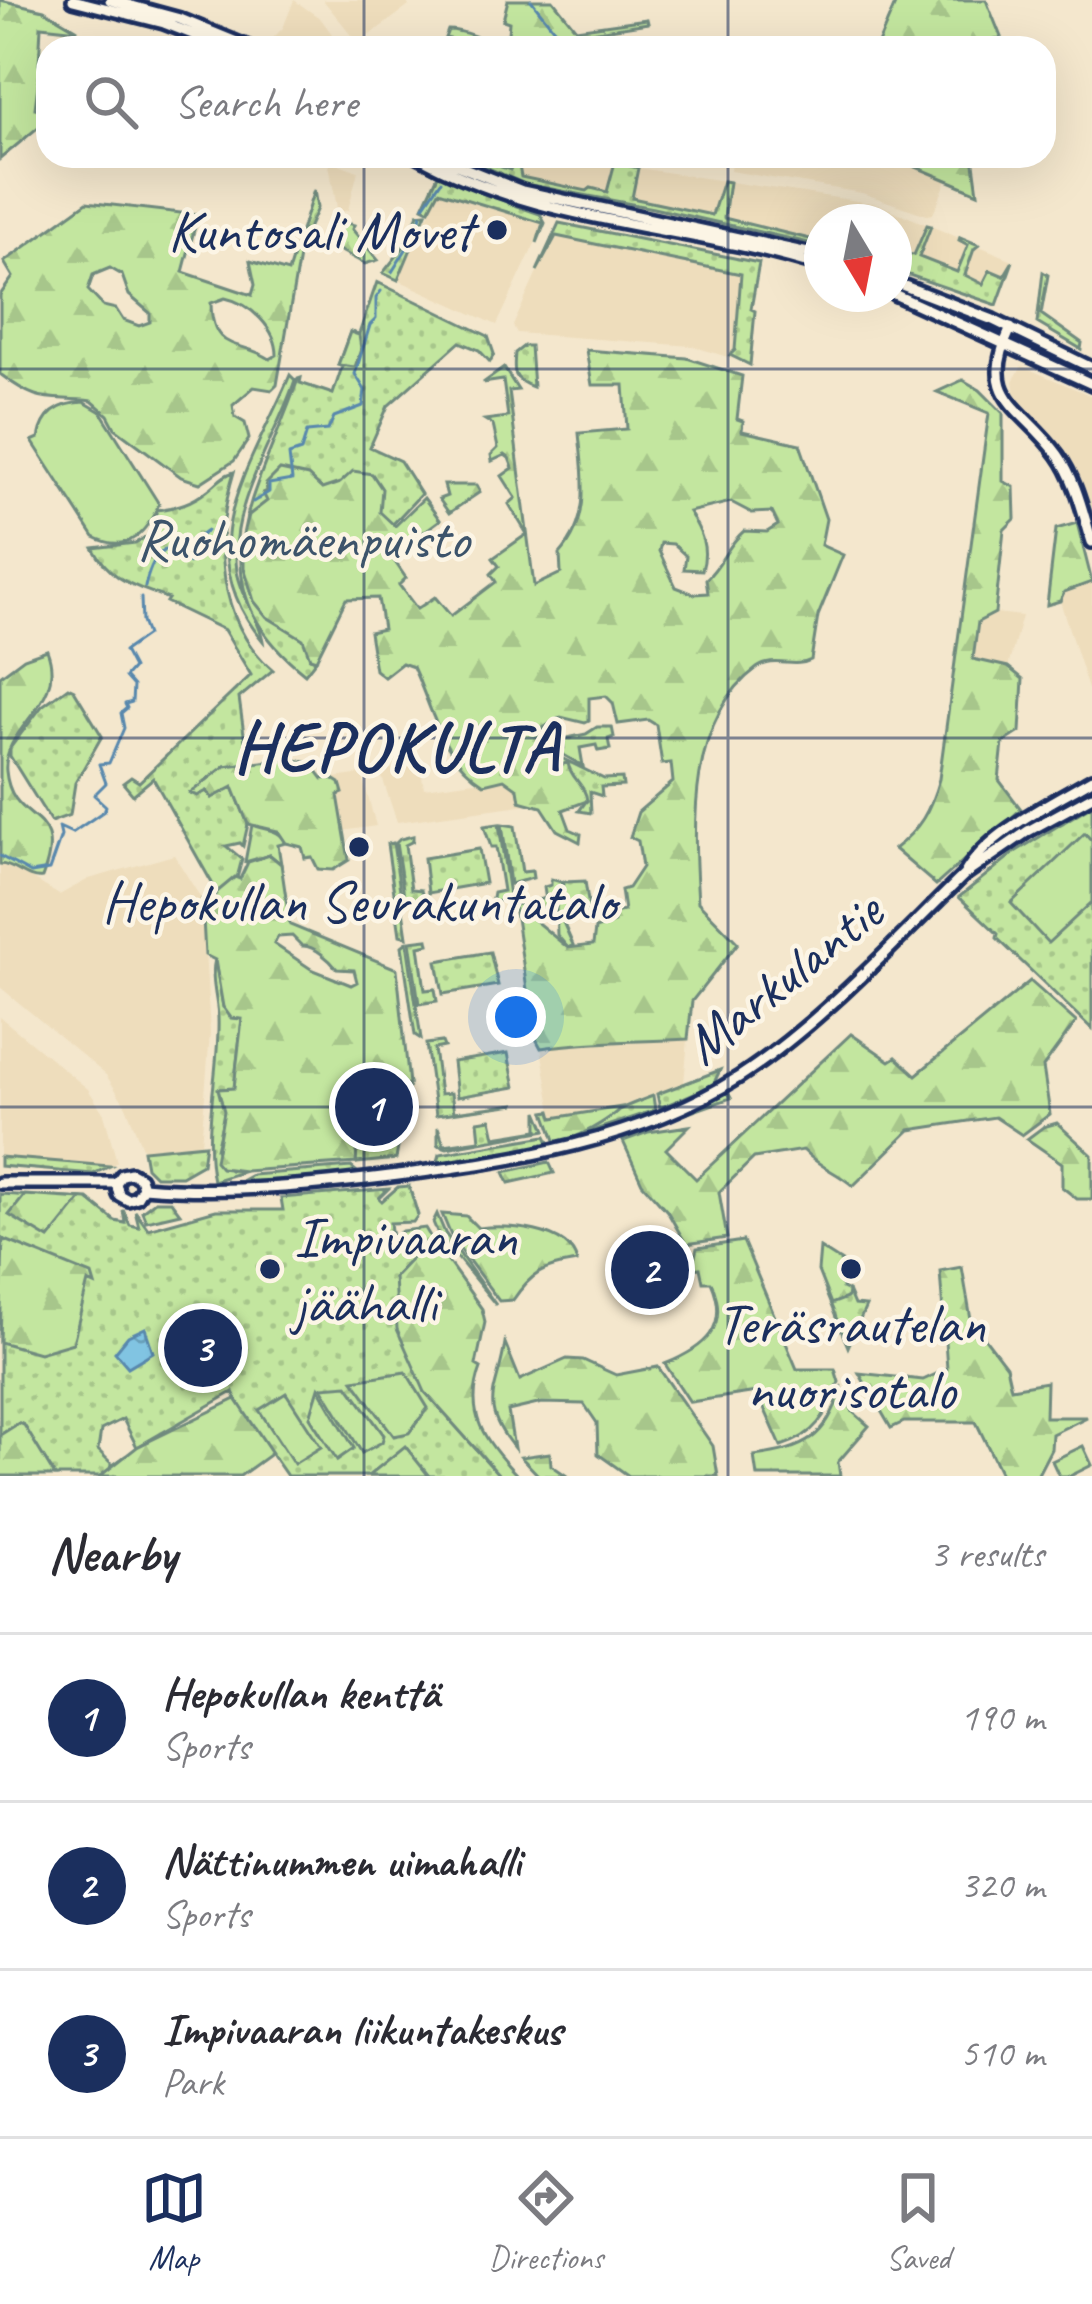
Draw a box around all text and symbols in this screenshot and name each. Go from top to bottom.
search box [36,36,1056,168]
icon: search [78,69,144,135]
text: Search here [174,74,357,131]
place label: Kuntosali Movet [168,195,480,267]
north arrow [804,204,912,312]
marker: Kuntosali Movet [484,217,510,243]
park label: Ruohomäenpuisto [137,503,472,575]
district label: HEPOKULTA [234,704,562,791]
marker: Hepokullan Seurakuntatalo [346,834,372,860]
place label: Hepokullan Seurakuntatalo [102,866,622,938]
street label: Markulantie [669,874,899,1080]
your location [486,987,546,1047]
pin: 1 [335,1062,413,1152]
place label: Impivaaran jäähalli [289,1201,517,1339]
pin: 2 [611,1225,689,1315]
marker: Impivaaran jäähalli [257,1256,283,1282]
marker: Teräsrautelan nuorisotalo [838,1256,864,1282]
place label: Teräsrautelan nuorisotalo [717,1288,986,1426]
pin: 3 [164,1303,242,1393]
text: Nearby [48,1522,176,1586]
text: 3 results [930,1530,1044,1579]
text: Hepokullan kenttä [162,1665,439,1722]
text: 1 [78,1693,96,1742]
text: 190 m [960,1693,1044,1742]
text: Sports [162,1722,250,1771]
text: Nättinummen uimahalli [162,1833,521,1890]
text: 2 [78,1861,96,1910]
text: 320 m [960,1861,1044,1910]
text: Sports [162,1890,250,1939]
text: Impivaaran liikuntakeskus [162,2001,562,2058]
text: 3 [78,2029,96,2078]
text: 510 m [960,2029,1044,2078]
text: Park [162,2058,224,2107]
tab: Map [141,2165,207,2279]
tab: Directions [489,2165,603,2279]
tab: Saved [885,2165,951,2279]

